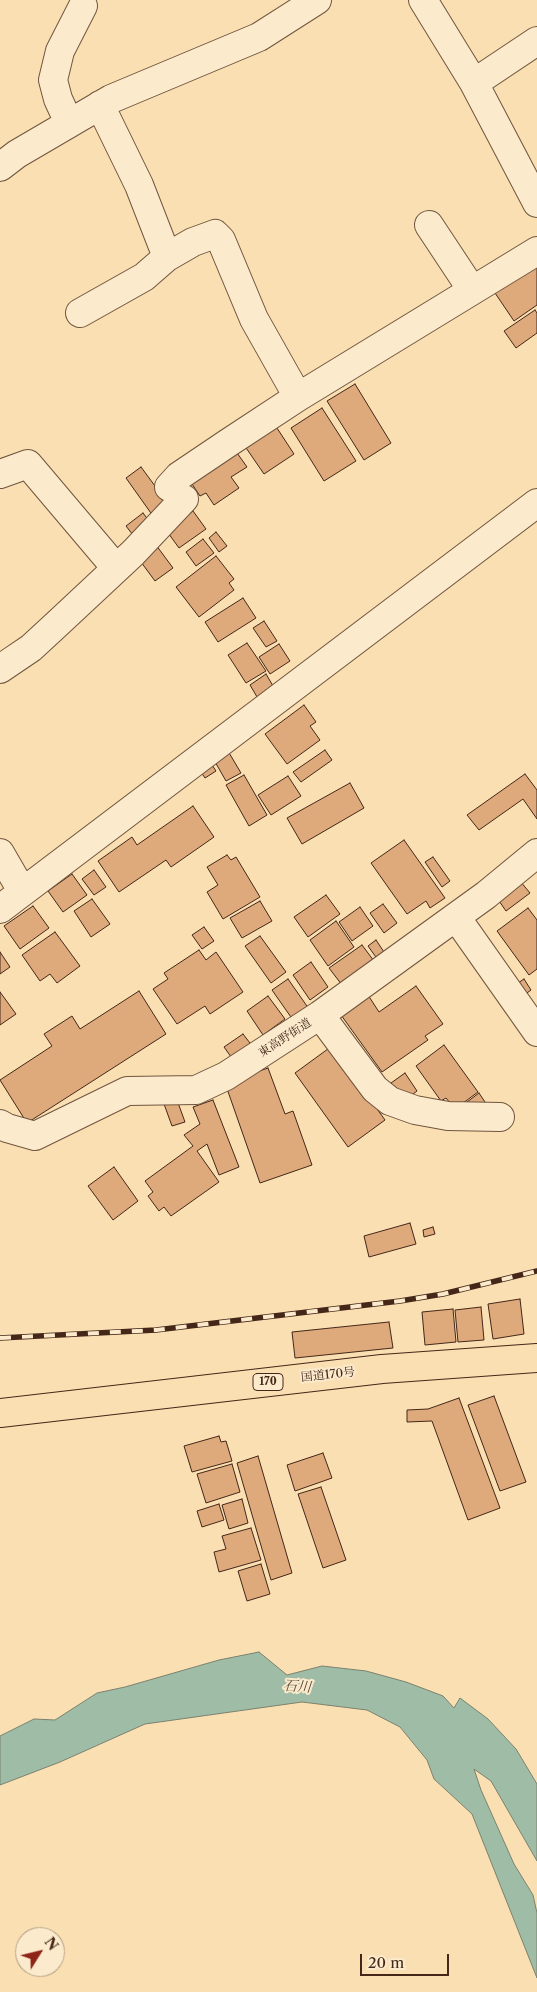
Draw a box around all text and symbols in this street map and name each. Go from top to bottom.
street label: 東高野街道 [256,1016,314,1060]
street label: 国道170号 [300,1365,356,1385]
road number: 170 [253,1374,283,1390]
water label: 石川 [282,1678,312,1696]
north arrow [15,1927,65,1977]
text: N [40,1934,62,1954]
scale bar [362,1944,451,1976]
text: 20 m [368,1953,404,1972]

